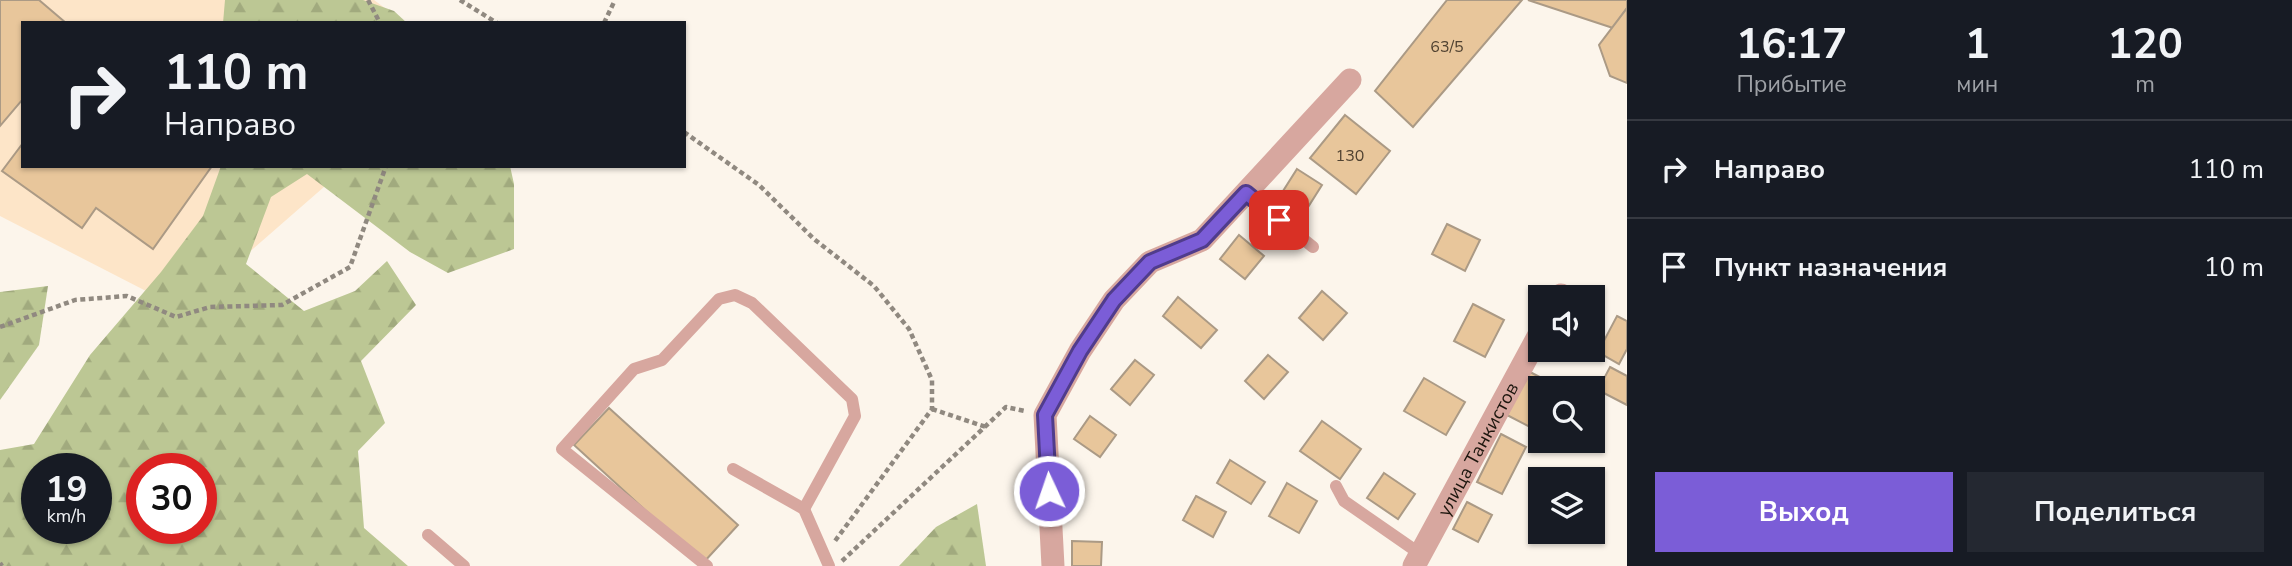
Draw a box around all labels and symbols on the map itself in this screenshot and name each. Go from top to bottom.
house number: 63/5 [1430,36,1464,58]
house number: 130 [1336,145,1364,167]
pin [1249,190,1309,250]
street label: улица Танкистов [1431,378,1525,521]
speed limit sign: 30 [126,453,217,544]
position arrow [1012,454,1086,528]

